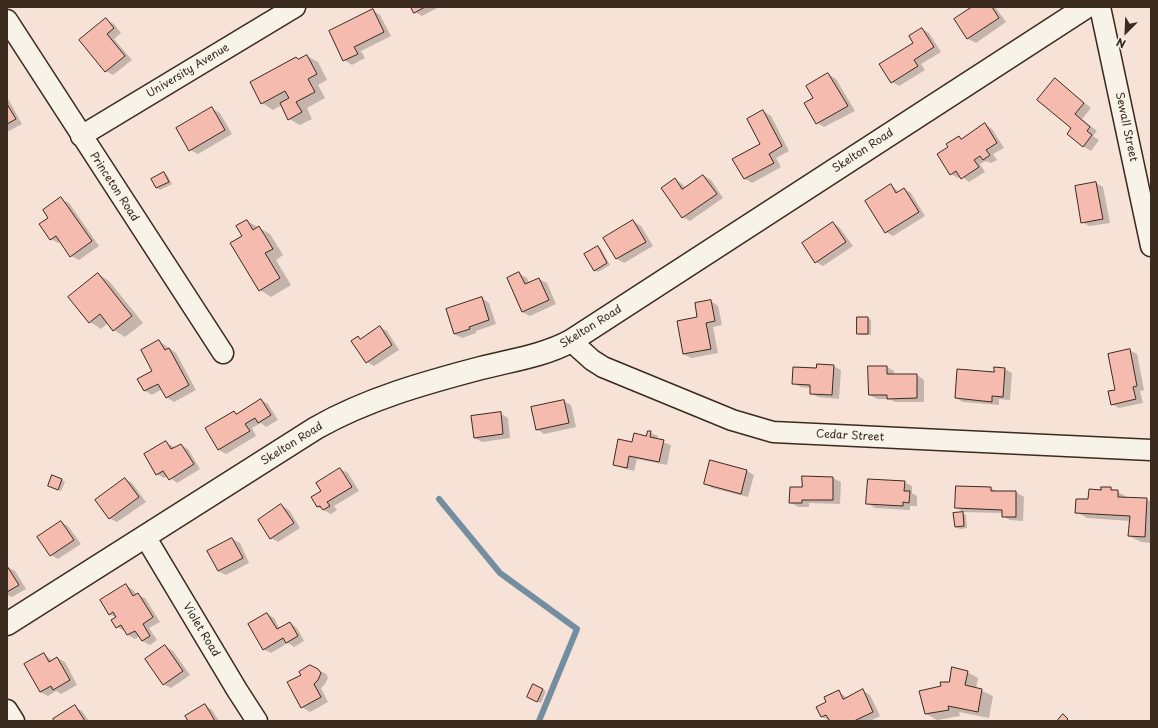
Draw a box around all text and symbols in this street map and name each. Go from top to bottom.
north arrow [1106,12,1146,52]
text: N [1113,34,1128,53]
street label: University Avenue [144,41,232,101]
street label: Sewall Street [1112,91,1140,163]
street label: Skelton Road [830,126,896,176]
street label: Princeton Road [87,150,141,224]
street label: Skelton Road [558,303,624,351]
street label: Skelton Road [259,420,325,468]
street label: Cedar Street [816,428,884,444]
street label: Violet Road [180,601,222,659]

